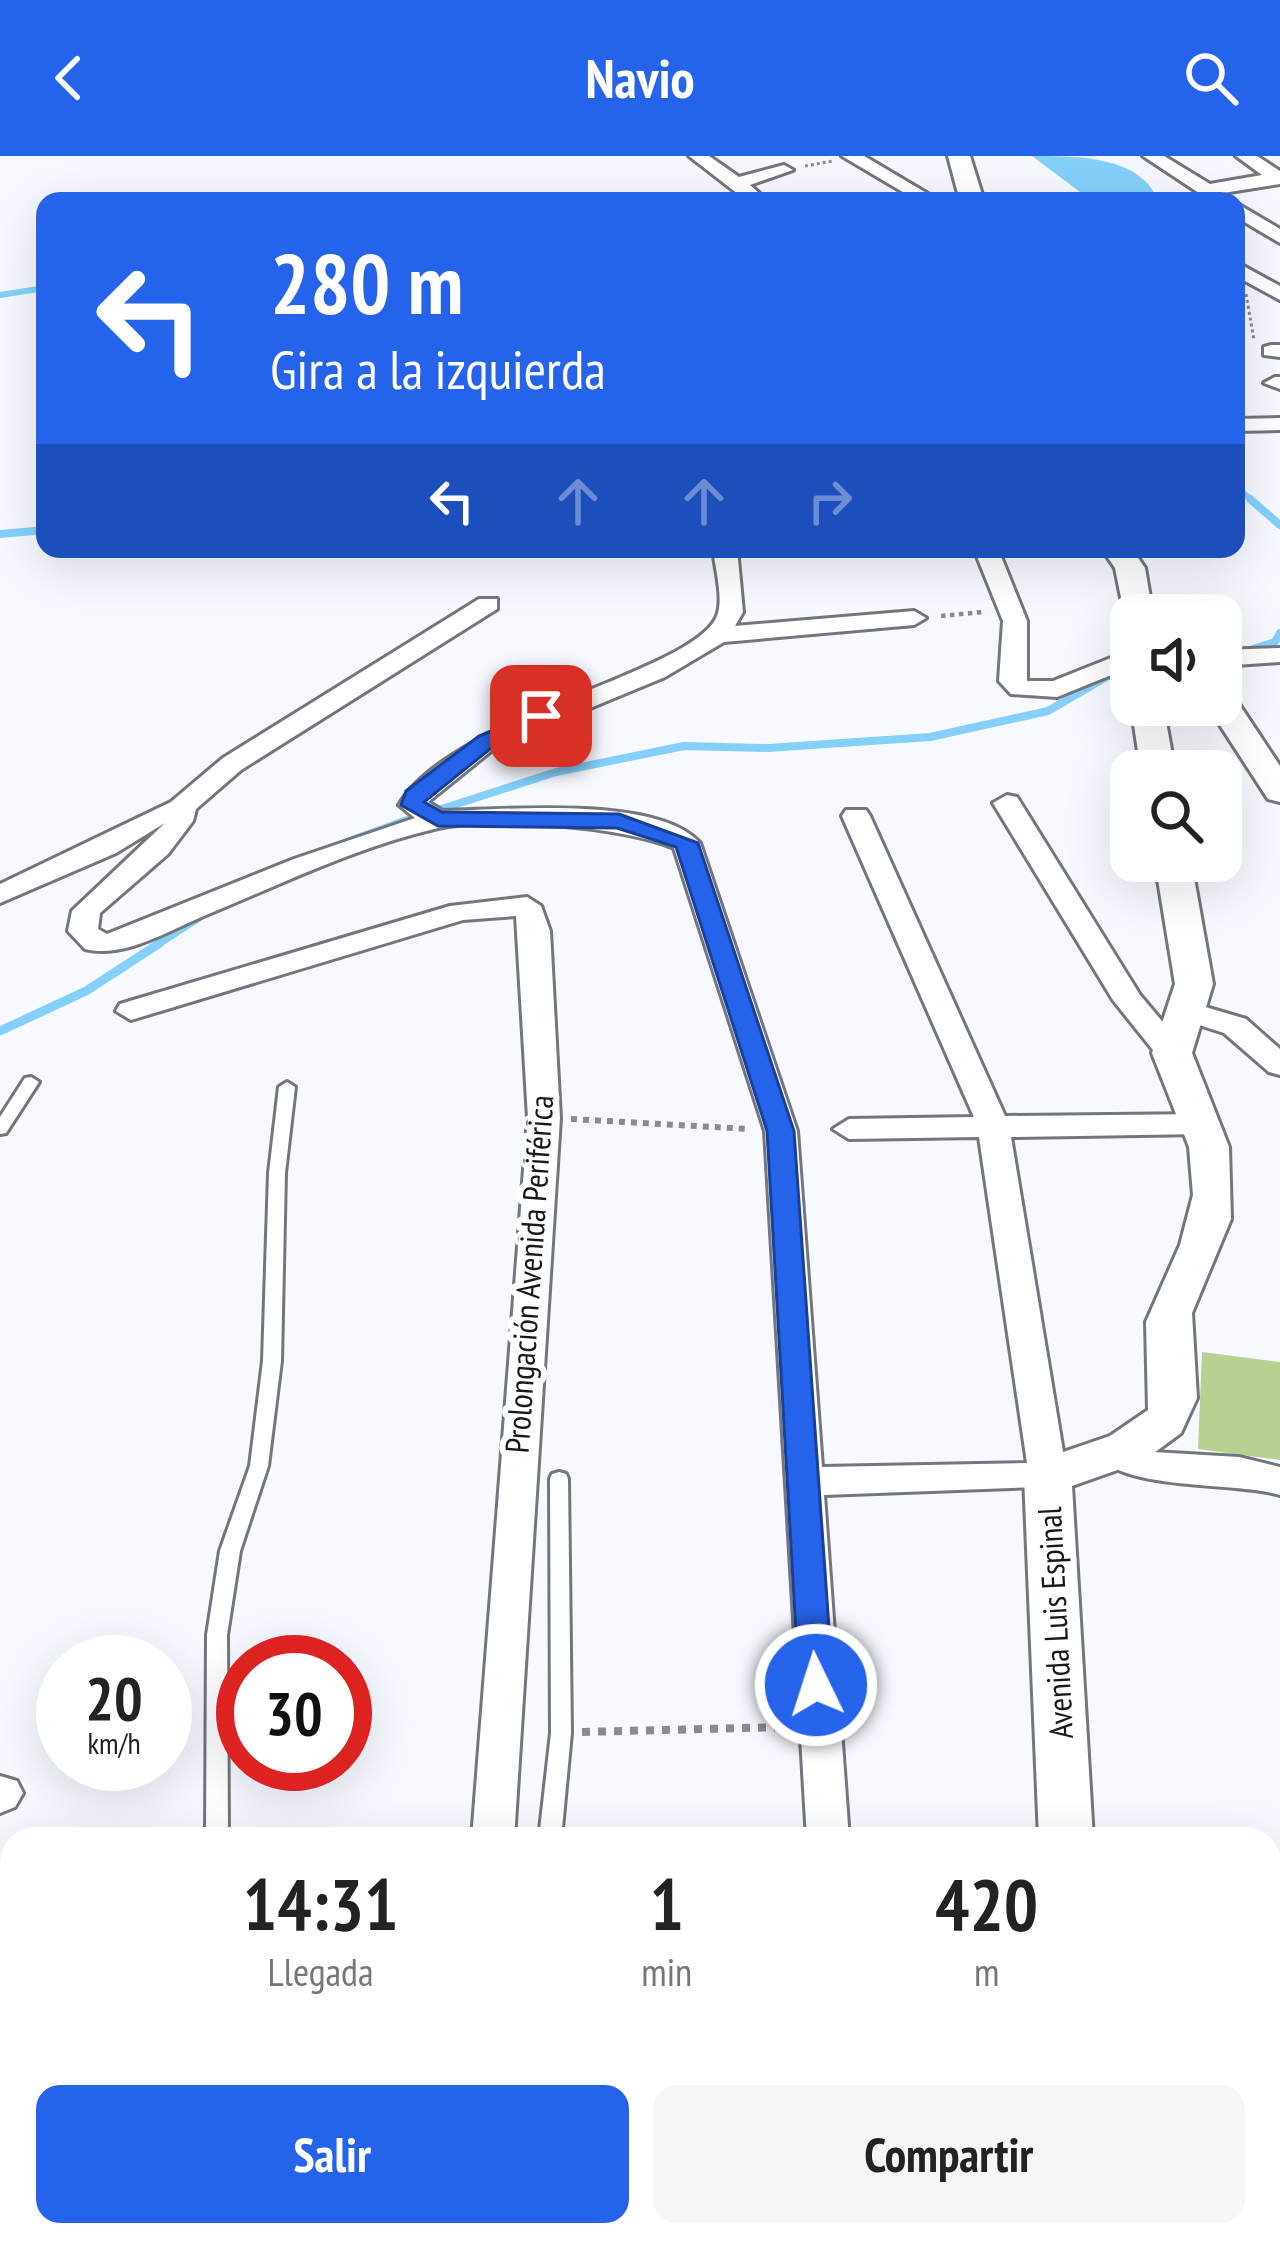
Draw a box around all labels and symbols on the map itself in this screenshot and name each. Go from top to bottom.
pin [490,665,592,767]
street label: Prolongación Avenida Periférica [495,1093,562,1454]
street label: Avenida Luis Espinal [1027,1506,1082,1740]
position arrow [753,1622,879,1748]
speed limit sign: 30 [216,1635,372,1791]

